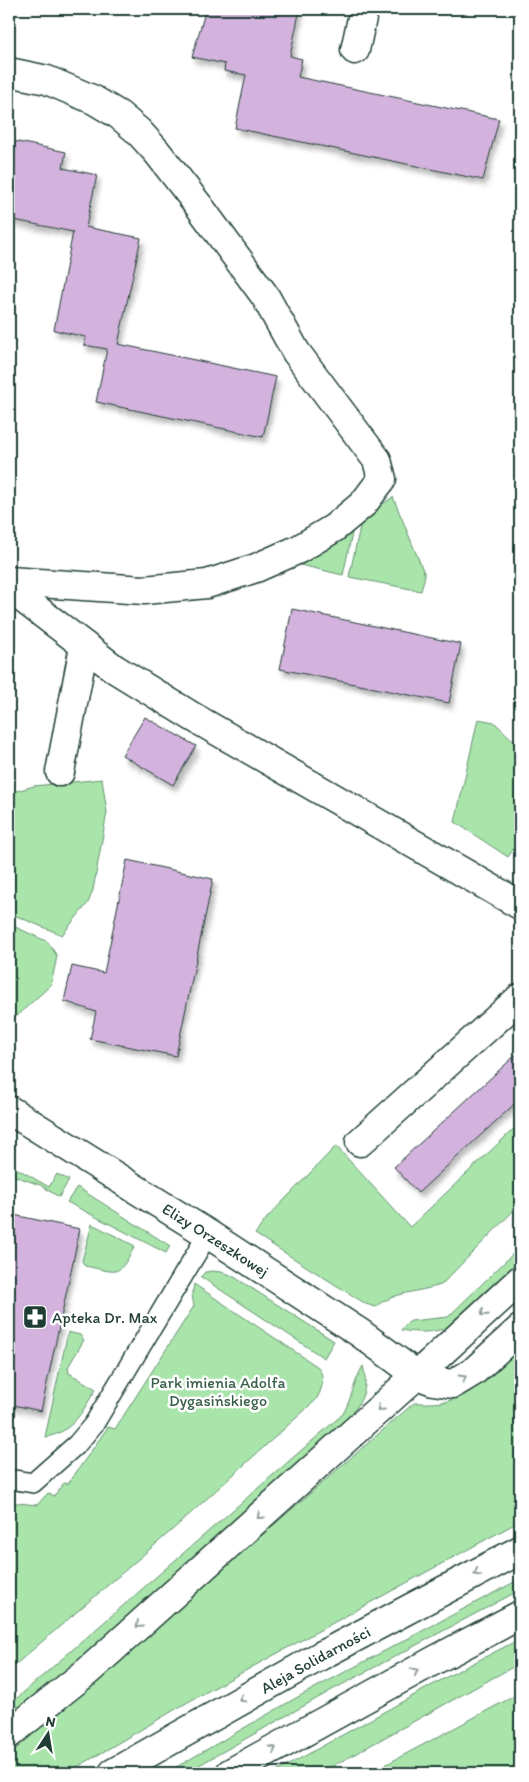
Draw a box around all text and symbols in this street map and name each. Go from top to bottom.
street label: Elizy Orzeszkowej [159,1199,272,1281]
pharmacy icon: Apteka Dr. Max [22,1304,48,1330]
one-way arrow [481,1307,490,1316]
place label: Apteka Dr. Max [52,1308,158,1327]
park label: Park imienia Adolfa Dygasińskiego [151,1373,286,1410]
one-way arrow [457,1375,466,1385]
one-way arrow [377,1402,386,1411]
one-way arrow [256,1511,265,1520]
one-way arrow [473,1566,482,1576]
one-way arrow [135,1619,144,1628]
street label: Aleja Solidarności [257,1622,373,1697]
one-way arrow [410,1667,419,1677]
one-way arrow [238,1693,247,1703]
north arrow [22,1710,72,1760]
text: N [44,1712,57,1731]
one-way arrow [267,1745,276,1755]

